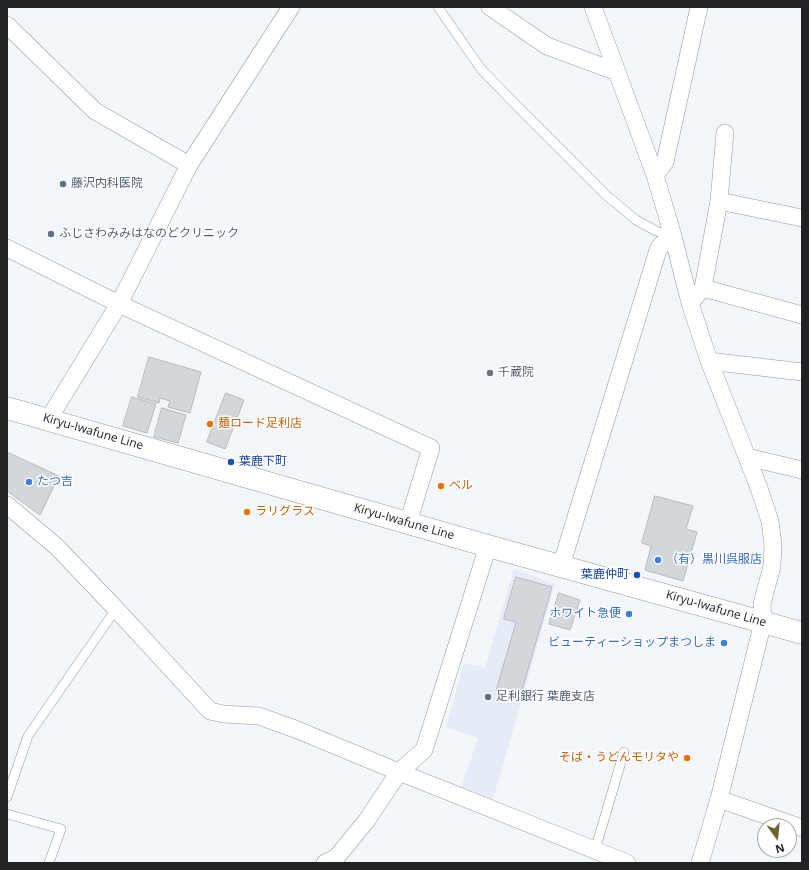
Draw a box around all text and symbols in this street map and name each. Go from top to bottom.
place label: 藤沢内科医院 [71,177,143,191]
marker: 藤沢内科医院 [58,179,68,189]
place label: ふじさわみみはなのどクリニック [59,227,239,241]
marker: ふじさわみみはなのどクリニック [46,229,56,239]
place label: 千蔵院 [498,366,534,380]
marker: 千蔵院 [485,368,495,378]
street label: Kiryu-Iwafune Line [41,411,145,453]
place label: 麺ロード足利店 [218,417,302,431]
marker: 麺ロード足利店 [205,419,215,429]
place label: 葉鹿下町 [239,455,287,469]
marker: 葉鹿下町 [226,457,236,467]
place label: たつ吉 [37,475,73,489]
marker: たつ吉 [24,477,34,487]
place label: ベル [449,479,473,493]
marker: ベル [436,481,446,491]
street label: Kiryu-Iwafune Line [352,501,456,543]
place label: ラリグラス [255,505,315,519]
marker: ラリグラス [242,507,252,517]
place label: （有）黒川呉服店 [666,553,762,567]
marker: （有）黒川呉服店 [653,555,663,565]
place label: 葉鹿仲町 [581,568,629,582]
marker: 葉鹿仲町 [632,570,642,580]
street label: Kiryu-Iwafune Line [664,588,768,630]
place label: ホワイト急便 [549,607,621,621]
marker: ホワイト急便 [624,609,634,619]
place label: ビューティーショップまつしま [548,636,716,650]
marker: ビューティーショップまつしま [719,638,729,648]
place label: 足利銀行 葉鹿支店 [496,690,595,704]
marker: 足利銀行 葉鹿支店 [483,692,493,702]
place label: そば・うどんモリタや [559,751,679,765]
marker: そば・うどんモリタや [682,753,692,763]
north arrow [757,818,797,858]
text: N [774,841,786,858]

